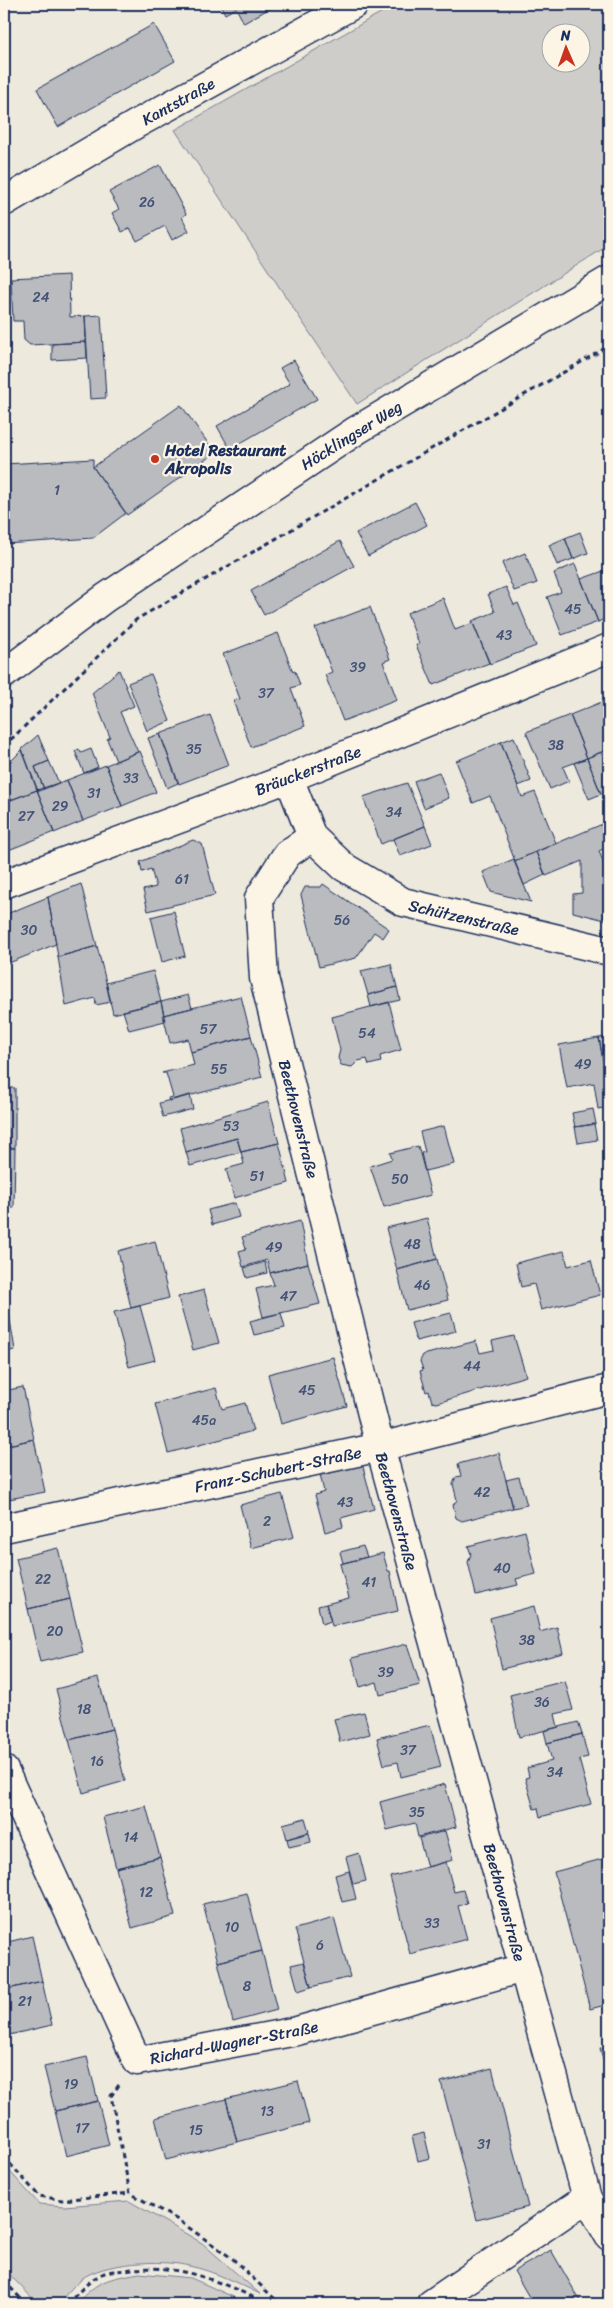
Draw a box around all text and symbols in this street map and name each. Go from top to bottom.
north arrow [540,22,590,72]
text: N [559,23,571,48]
street label: Kantstraße [136,69,221,134]
house number: 26 [139,190,155,215]
house number: 24 [33,285,50,310]
street label: Höcklingser Weg [295,393,408,478]
place label: Hotel Restaurant Akropolis [164,436,286,483]
marker: Hotel Restaurant Akropolis [149,453,161,465]
house number: 1 [54,478,60,503]
house number: 45 [564,597,582,622]
house number: 43 [496,623,513,648]
house number: 39 [350,655,367,680]
house number: 37 [258,681,275,706]
house number: 38 [548,733,565,758]
house number: 35 [186,737,203,762]
street label: Bräuckerstraße [251,737,366,804]
house number: 33 [123,766,139,791]
house number: 31 [87,781,101,806]
house number: 29 [52,794,69,819]
house number: 34 [386,800,402,825]
house number: 27 [18,804,35,829]
house number: 61 [175,867,189,892]
street label: Schützenstraße [406,891,522,944]
house number: 56 [334,908,350,933]
house number: 30 [21,918,37,943]
house number: 57 [200,1017,217,1042]
house number: 54 [358,1021,376,1046]
house number: 49 [574,1052,592,1077]
house number: 55 [210,1057,228,1082]
street label: Beethovenstraße [270,1057,327,1182]
house number: 53 [223,1114,239,1139]
house number: 51 [250,1164,264,1189]
house number: 50 [391,1167,409,1192]
house number: 48 [403,1232,421,1257]
house number: 49 [265,1235,283,1260]
house number: 46 [414,1273,430,1298]
house number: 47 [280,1284,297,1309]
house number: 44 [463,1354,481,1379]
house number: 45 [298,1378,316,1403]
house number: 45a [192,1408,216,1433]
street label: Franz-Schubert-Straße [192,1438,364,1501]
street label: Beethovenstraße [367,1449,426,1574]
house number: 42 [474,1480,490,1505]
house number: 43 [337,1490,354,1515]
house number: 2 [263,1509,271,1534]
house number: 40 [493,1556,511,1581]
house number: 22 [35,1567,51,1592]
house number: 41 [362,1570,376,1595]
house number: 20 [47,1619,64,1644]
house number: 38 [519,1628,536,1653]
house number: 39 [378,1660,395,1685]
house number: 36 [534,1690,550,1715]
house number: 18 [77,1697,92,1722]
house number: 37 [400,1738,417,1763]
house number: 16 [90,1749,104,1774]
house number: 34 [547,1760,563,1785]
house number: 35 [409,1800,426,1825]
house number: 14 [124,1825,139,1850]
street label: Beethovenstraße [475,1840,534,1965]
house number: 12 [139,1880,153,1905]
house number: 33 [424,1911,440,1936]
house number: 10 [225,1915,240,1940]
house number: 6 [316,1933,324,1958]
house number: 8 [243,1974,252,1999]
house number: 21 [18,1989,32,2014]
street label: Richard-Wagner-Straße [148,2012,321,2073]
house number: 19 [64,2072,79,2097]
house number: 13 [260,2099,274,2124]
house number: 17 [75,2116,90,2141]
house number: 15 [189,2118,204,2143]
house number: 31 [477,2132,491,2157]

